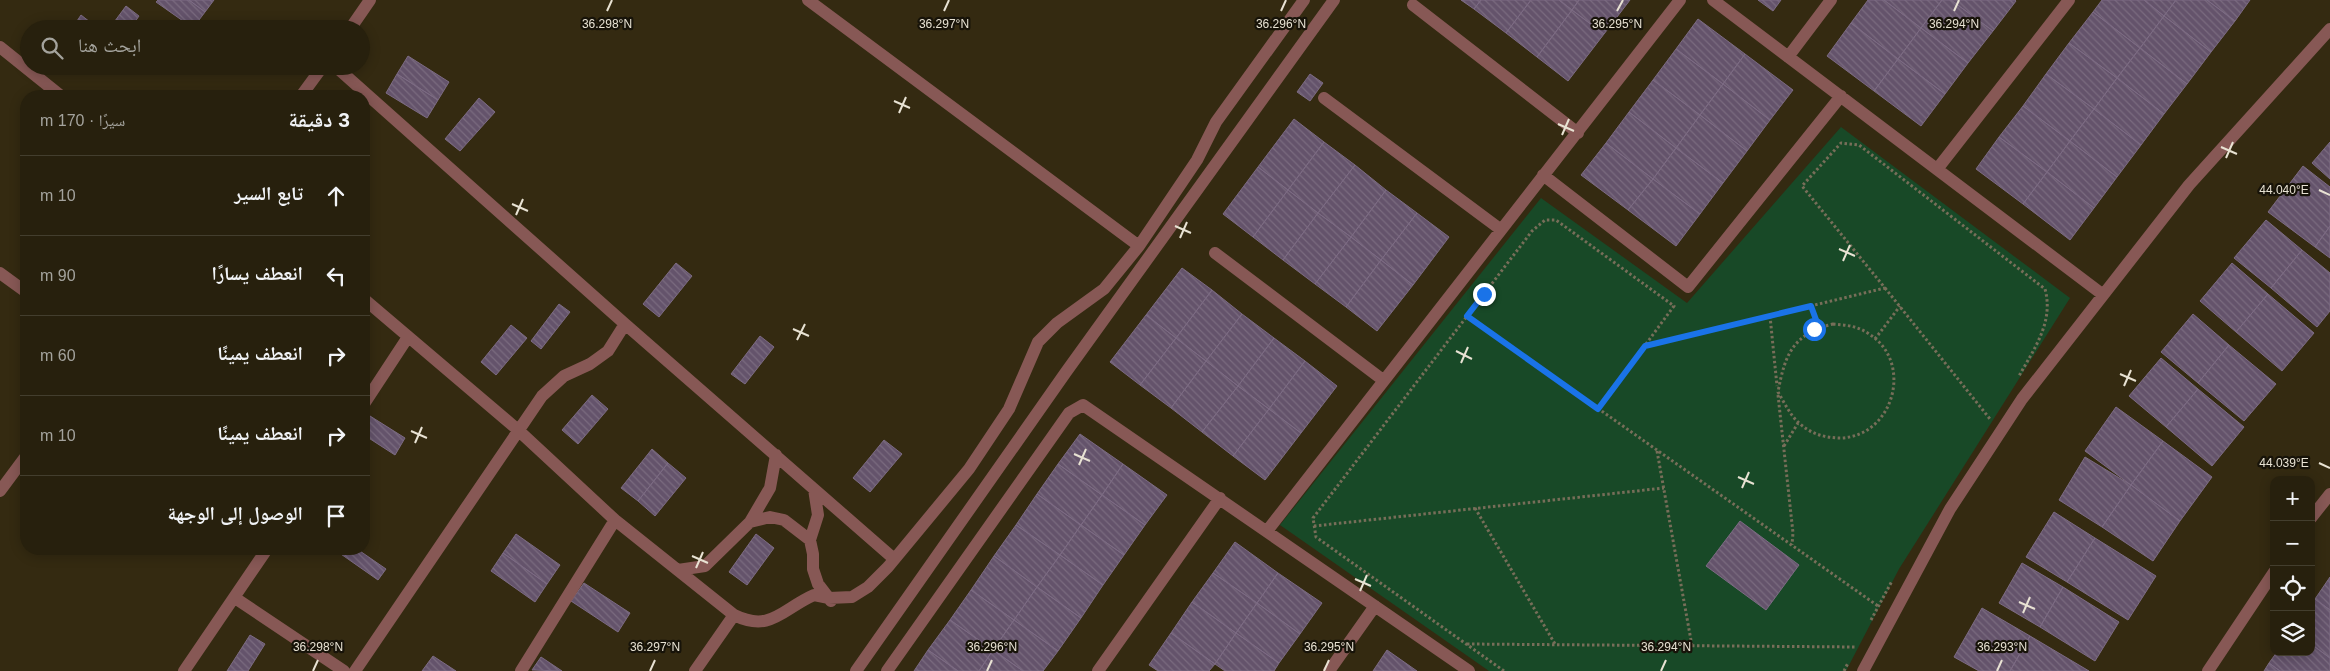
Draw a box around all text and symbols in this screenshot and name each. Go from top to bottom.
text: 36.298°N [582,17,632,31]
text: 36.297°N [919,17,969,31]
text: 36.296°N [1256,17,1306,31]
text: 36.295°N [1592,17,1642,31]
text: 36.294°N [1929,17,1979,31]
search box [20,20,370,75]
icon: search [38,34,66,62]
text: ابحث هنا [78,35,141,56]
text: 3 دقيقة [288,108,350,131]
text: سيرًا · 170 m [40,112,125,129]
icon: ahead [322,182,350,210]
text: تابع السير [234,183,303,204]
text: 44.040°E [2259,183,2309,197]
text: 10 m [40,187,76,204]
icon: left [322,262,350,290]
text: انعطف يسارًا [212,263,303,284]
text: 90 m [40,267,76,284]
route end [1473,283,1496,306]
route start [1803,318,1826,341]
icon: right [322,342,350,370]
text: انعطف يمينًا [217,343,303,364]
text: 60 m [40,347,76,364]
icon: right [322,422,350,450]
text: انعطف يمينًا [217,423,303,444]
text: 10 m [40,427,76,444]
text: 44.039°E [2259,456,2309,470]
map controls [2270,476,2315,656]
button: + [2270,476,2315,521]
icon: arrive [322,502,350,530]
text: الوصول إلى الوجهة [167,503,303,524]
button: − [2270,521,2315,566]
button: locate [2270,566,2315,611]
button: layers [2270,611,2315,656]
text: 36.298°N [293,640,343,654]
text: 36.297°N [630,640,680,654]
text: 36.296°N [967,640,1017,654]
text: 36.295°N [1304,640,1354,654]
text: 36.294°N [1641,640,1691,654]
text: 36.293°N [1977,640,2027,654]

